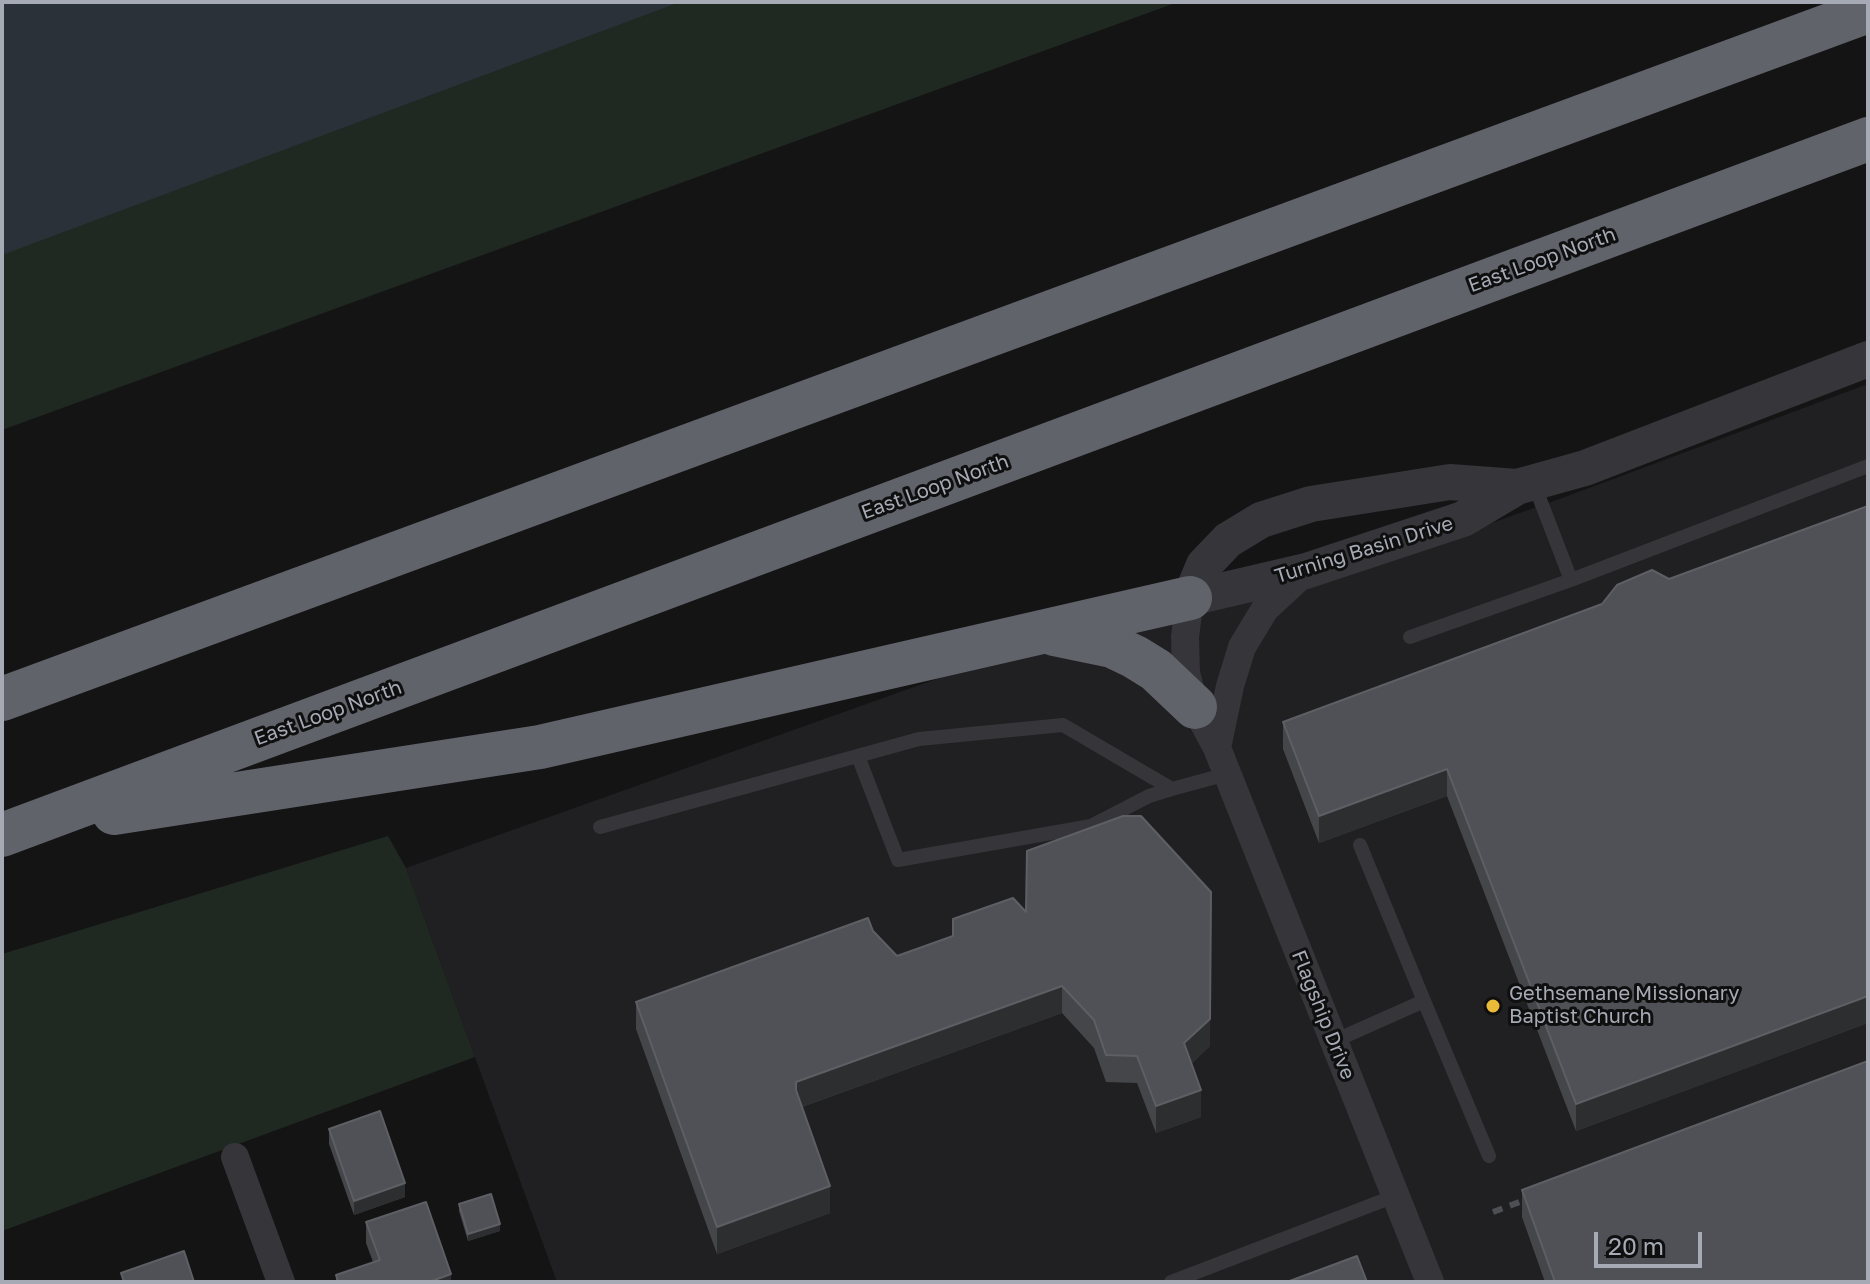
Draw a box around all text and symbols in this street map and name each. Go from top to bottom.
street label: East Loop North [1465,222,1619,298]
street label: East Loop North [858,449,1012,525]
street label: Turning Basin Drive [1272,511,1456,589]
street label: East Loop North [251,675,405,751]
street label: Flagship Drive [1286,947,1360,1083]
place label: Gethsemane Missionary Baptist Church [1509,982,1739,1029]
marker: Gethsemane Missionary Baptist Church [1484,997,1502,1015]
scale bar [1598,1216,1706,1266]
text: 20 m [1608,1231,1664,1260]

